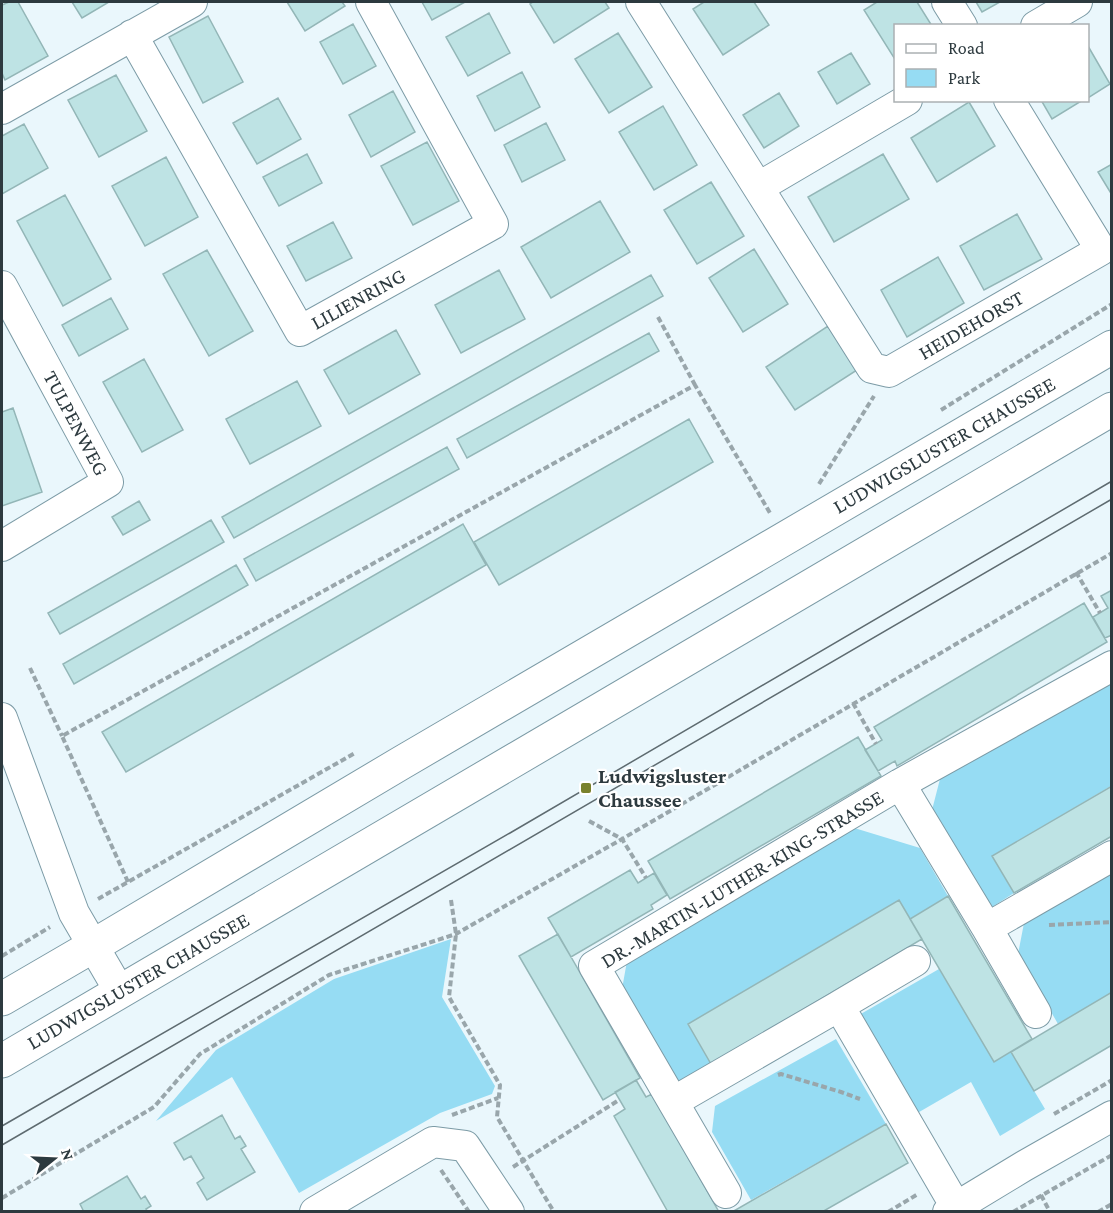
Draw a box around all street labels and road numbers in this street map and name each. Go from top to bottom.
street label: LILIENRING [307,263,409,335]
street label: HEIDEHORST [914,285,1028,365]
street label: TULPENWEG [38,367,114,479]
street label: LUDWIGSLUSTER CHAUSSEE [829,371,1059,519]
street label: DR.-MARTIN-LUTHER-KING-STRASSE [596,785,888,973]
street label: LUDWIGSLUSTER CHAUSSEE [23,907,253,1055]

